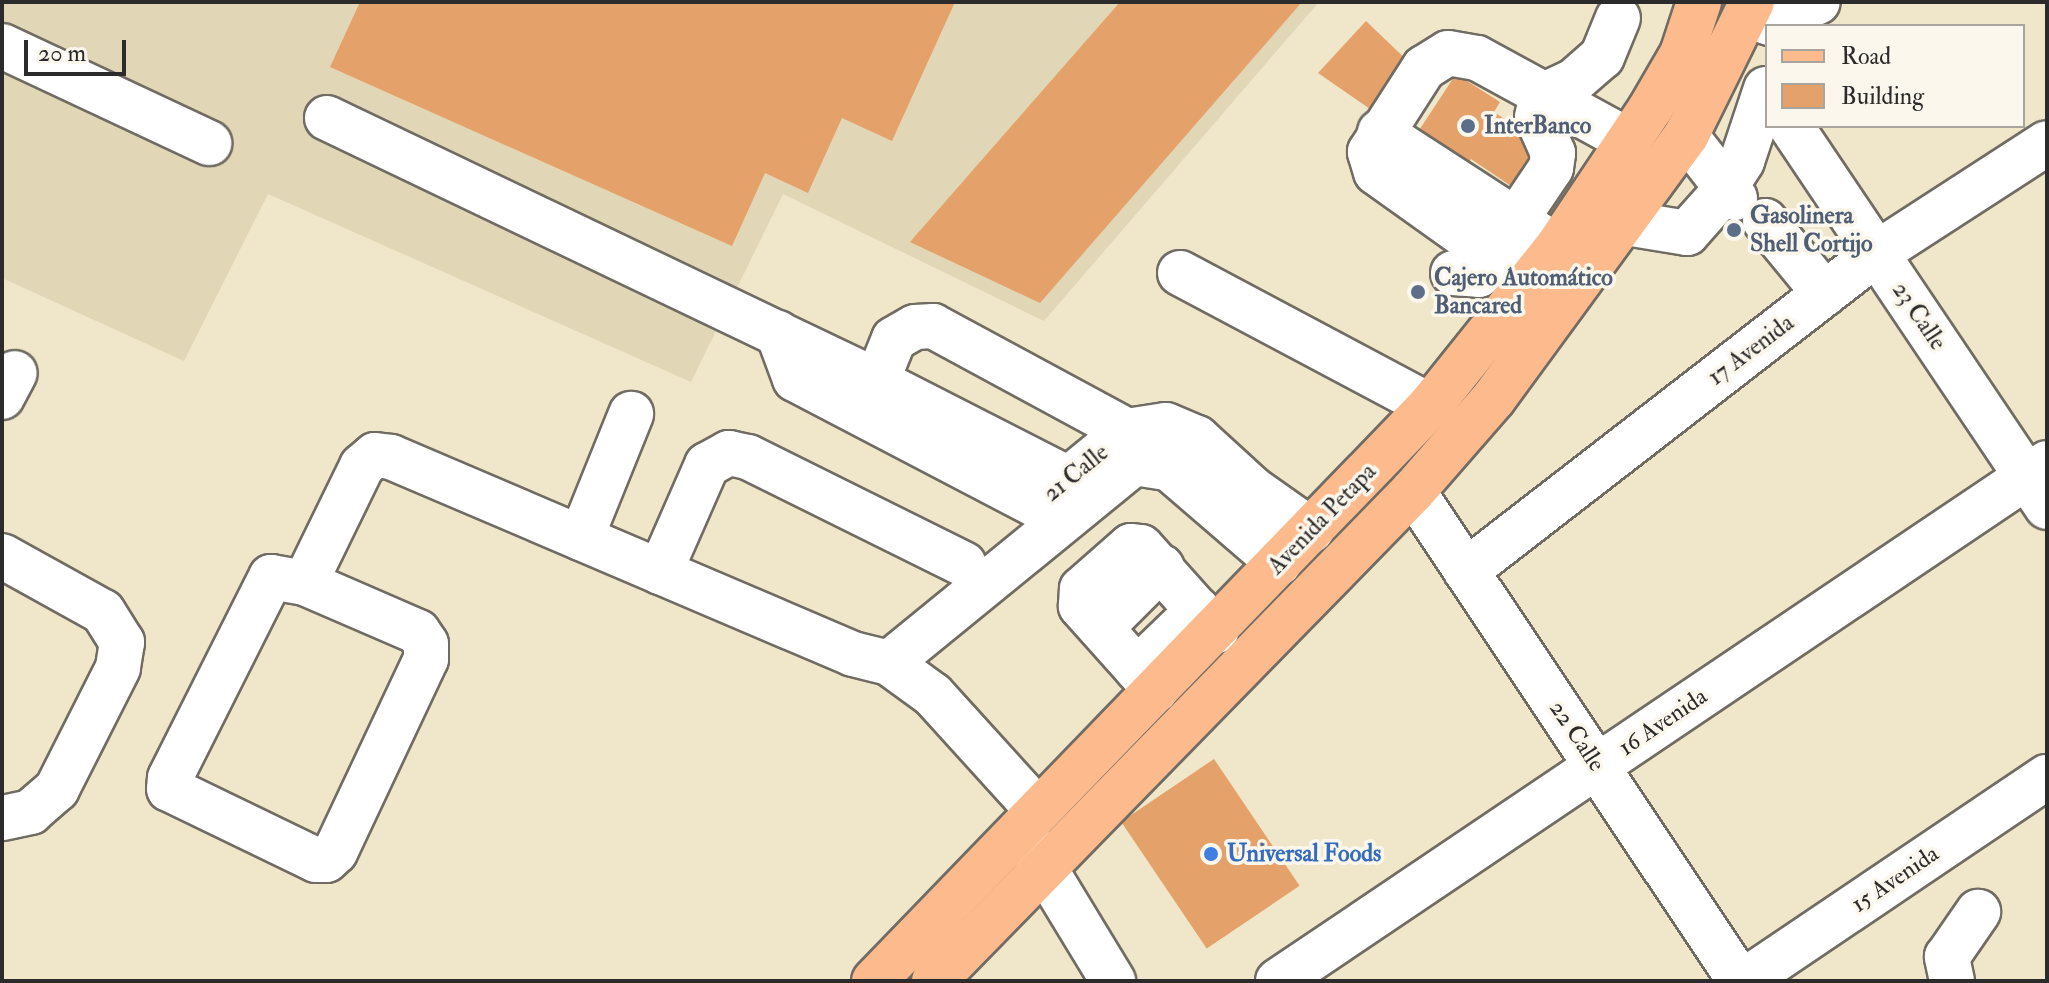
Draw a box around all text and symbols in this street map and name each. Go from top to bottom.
scale bar [28,24,130,74]
legend [1765,24,2025,128]
text: 20 m [38,38,86,69]
text: Road [1841,41,1891,72]
text: Building [1841,81,1924,112]
place label: InterBanco [1484,112,1591,140]
marker: InterBanco [1459,117,1477,135]
place label: Gasolinera Shell Cortijo [1750,202,1873,258]
marker: Gasolinera Shell Cortijo [1725,221,1743,239]
place label: Cajero Automático Bancared [1434,264,1613,320]
street label: 23 Calle [1886,276,1952,356]
marker: Cajero Automático Bancared [1409,283,1427,301]
street label: 17 Avenida [1702,308,1800,392]
street label: 21 Calle [1038,438,1114,508]
street label: Avenida Petapa [1262,457,1382,581]
street label: 16 Avenida [1613,682,1713,762]
street label: 22 Calle [1543,695,1611,777]
street label: 15 Avenida [1846,839,1944,919]
place label: Universal Foods [1227,840,1381,868]
marker: Universal Foods [1202,845,1220,863]

